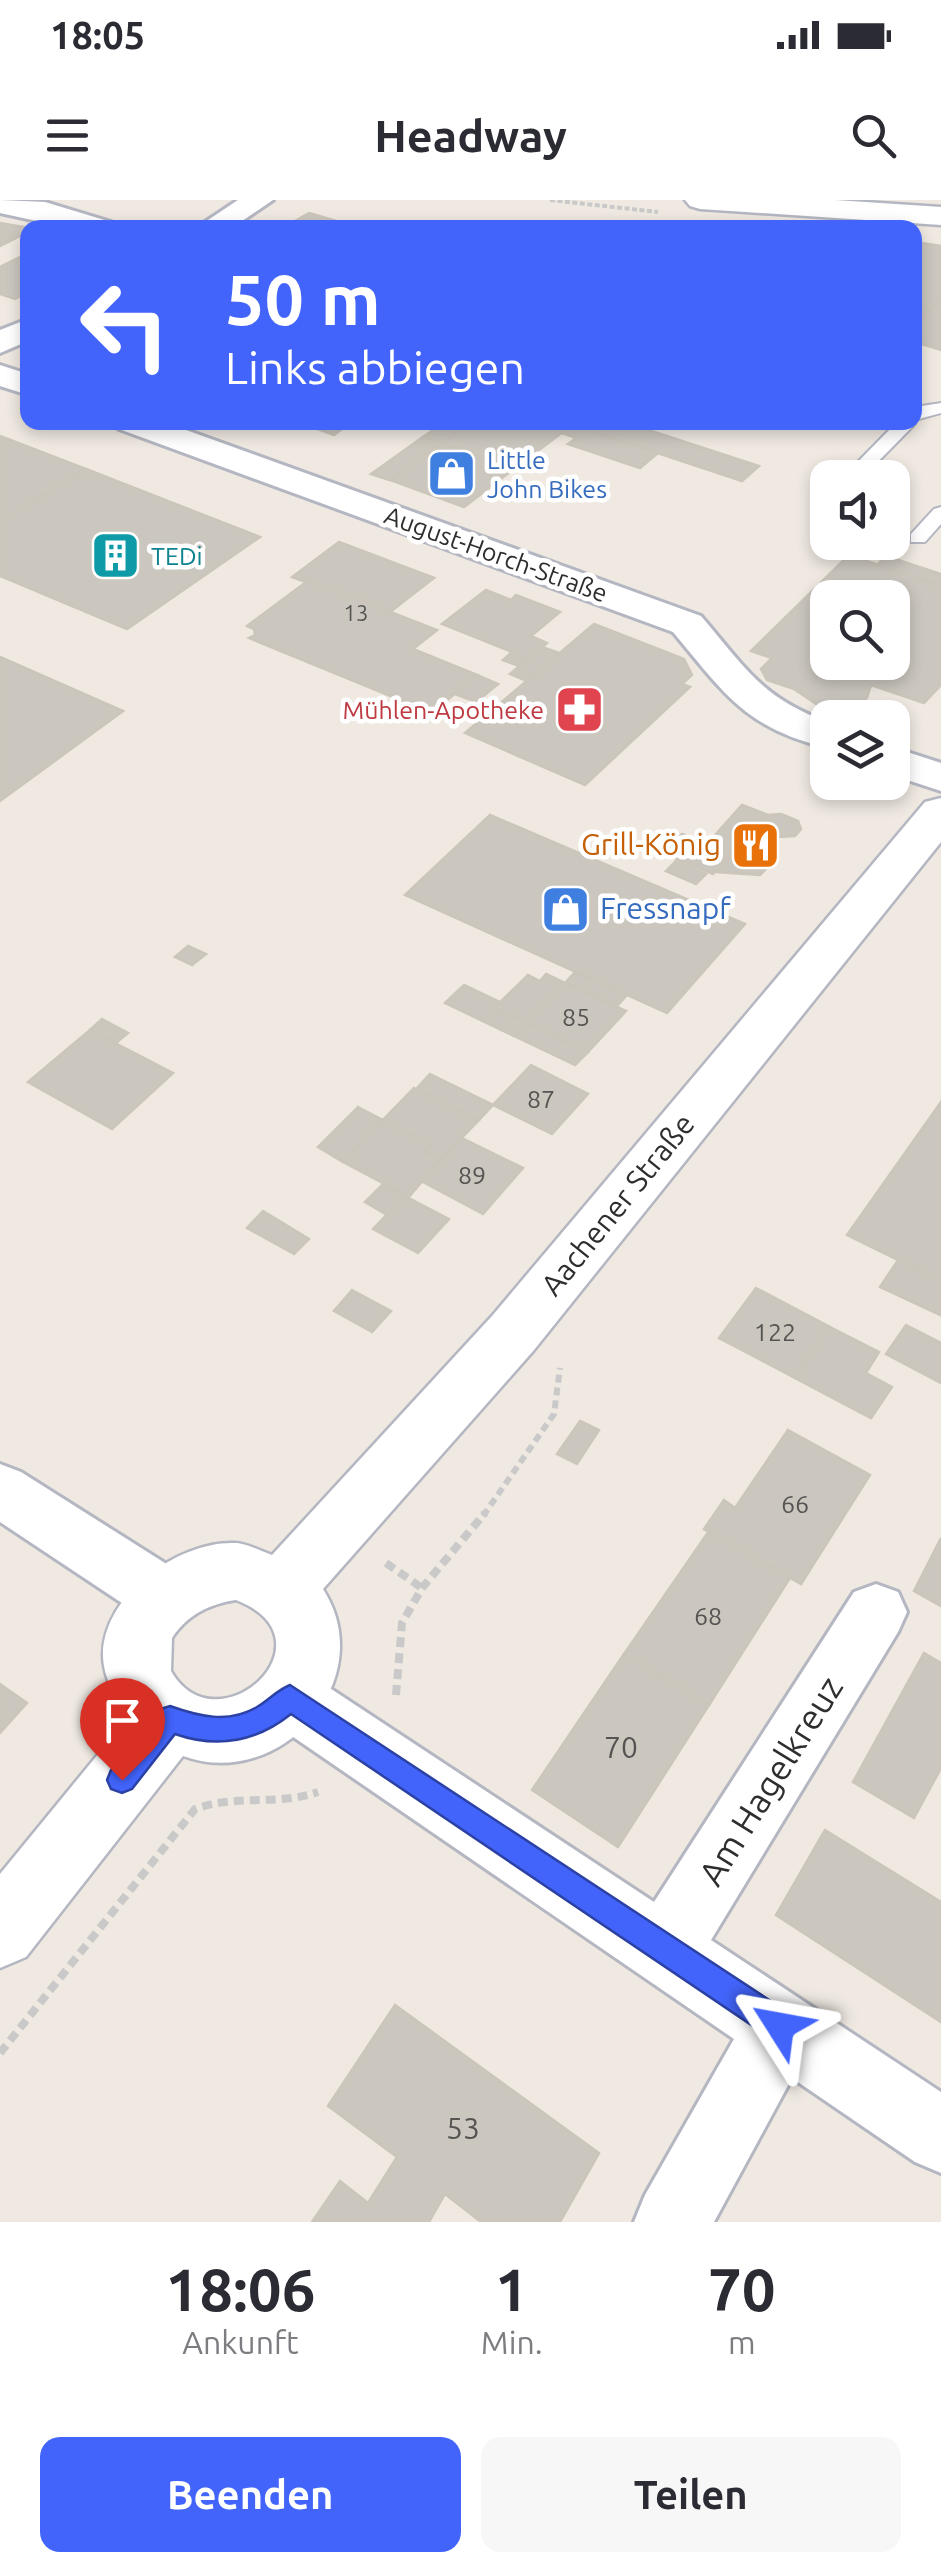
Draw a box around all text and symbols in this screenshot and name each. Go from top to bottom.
text: 18:05 [50,14,145,56]
icon: menu [40,108,95,163]
icon: search [846,108,901,163]
text: Headway [374,110,567,161]
icon: left [60,260,190,390]
text: 50 m [225,260,381,338]
text: Links abbiegen [225,342,525,393]
place label: Little John Bikes [487,446,607,503]
shop icon: Little John Bikes [426,448,478,500]
map controls [810,460,910,800]
button: sound [810,460,910,560]
street label: August-Horch-Straße [381,501,611,607]
building icon: TEDi [90,530,142,582]
place label: TEDi [151,542,203,570]
button: search [810,580,910,680]
house number: 13 [344,600,368,625]
pharmacy icon: Mühlen-Apotheke [553,684,605,736]
place label: Mühlen-Apotheke [342,696,544,724]
button: layers [810,700,910,800]
restaurant icon: Grill-König [730,819,782,871]
place label: Grill-König [581,827,721,861]
shop icon: Fressnapf [539,883,591,935]
place label: Fressnapf [600,891,731,925]
house number: 85 [562,1003,590,1031]
house number: 87 [527,1085,555,1113]
street label: Aachener Straße [534,1107,701,1302]
house number: 89 [458,1161,486,1189]
house number: 122 [754,1318,796,1346]
house number: 66 [781,1490,809,1518]
house number: 68 [694,1602,722,1630]
street label: Am Hagelkreuz [690,1669,850,1892]
pin [80,1678,165,1781]
icon: arrive [95,1693,150,1748]
house number: 70 [604,1730,638,1764]
position arrow [728,1974,832,2078]
house number: 53 [446,2111,480,2145]
text: 18:06 [165,2255,315,2322]
text: 1 [495,2255,529,2322]
text: 70 [708,2255,776,2322]
text: Ankunft [182,2324,299,2360]
text: Min. [481,2324,543,2360]
text: m [728,2324,756,2360]
button: Beenden [40,2437,461,2552]
button: Teilen [481,2437,901,2552]

